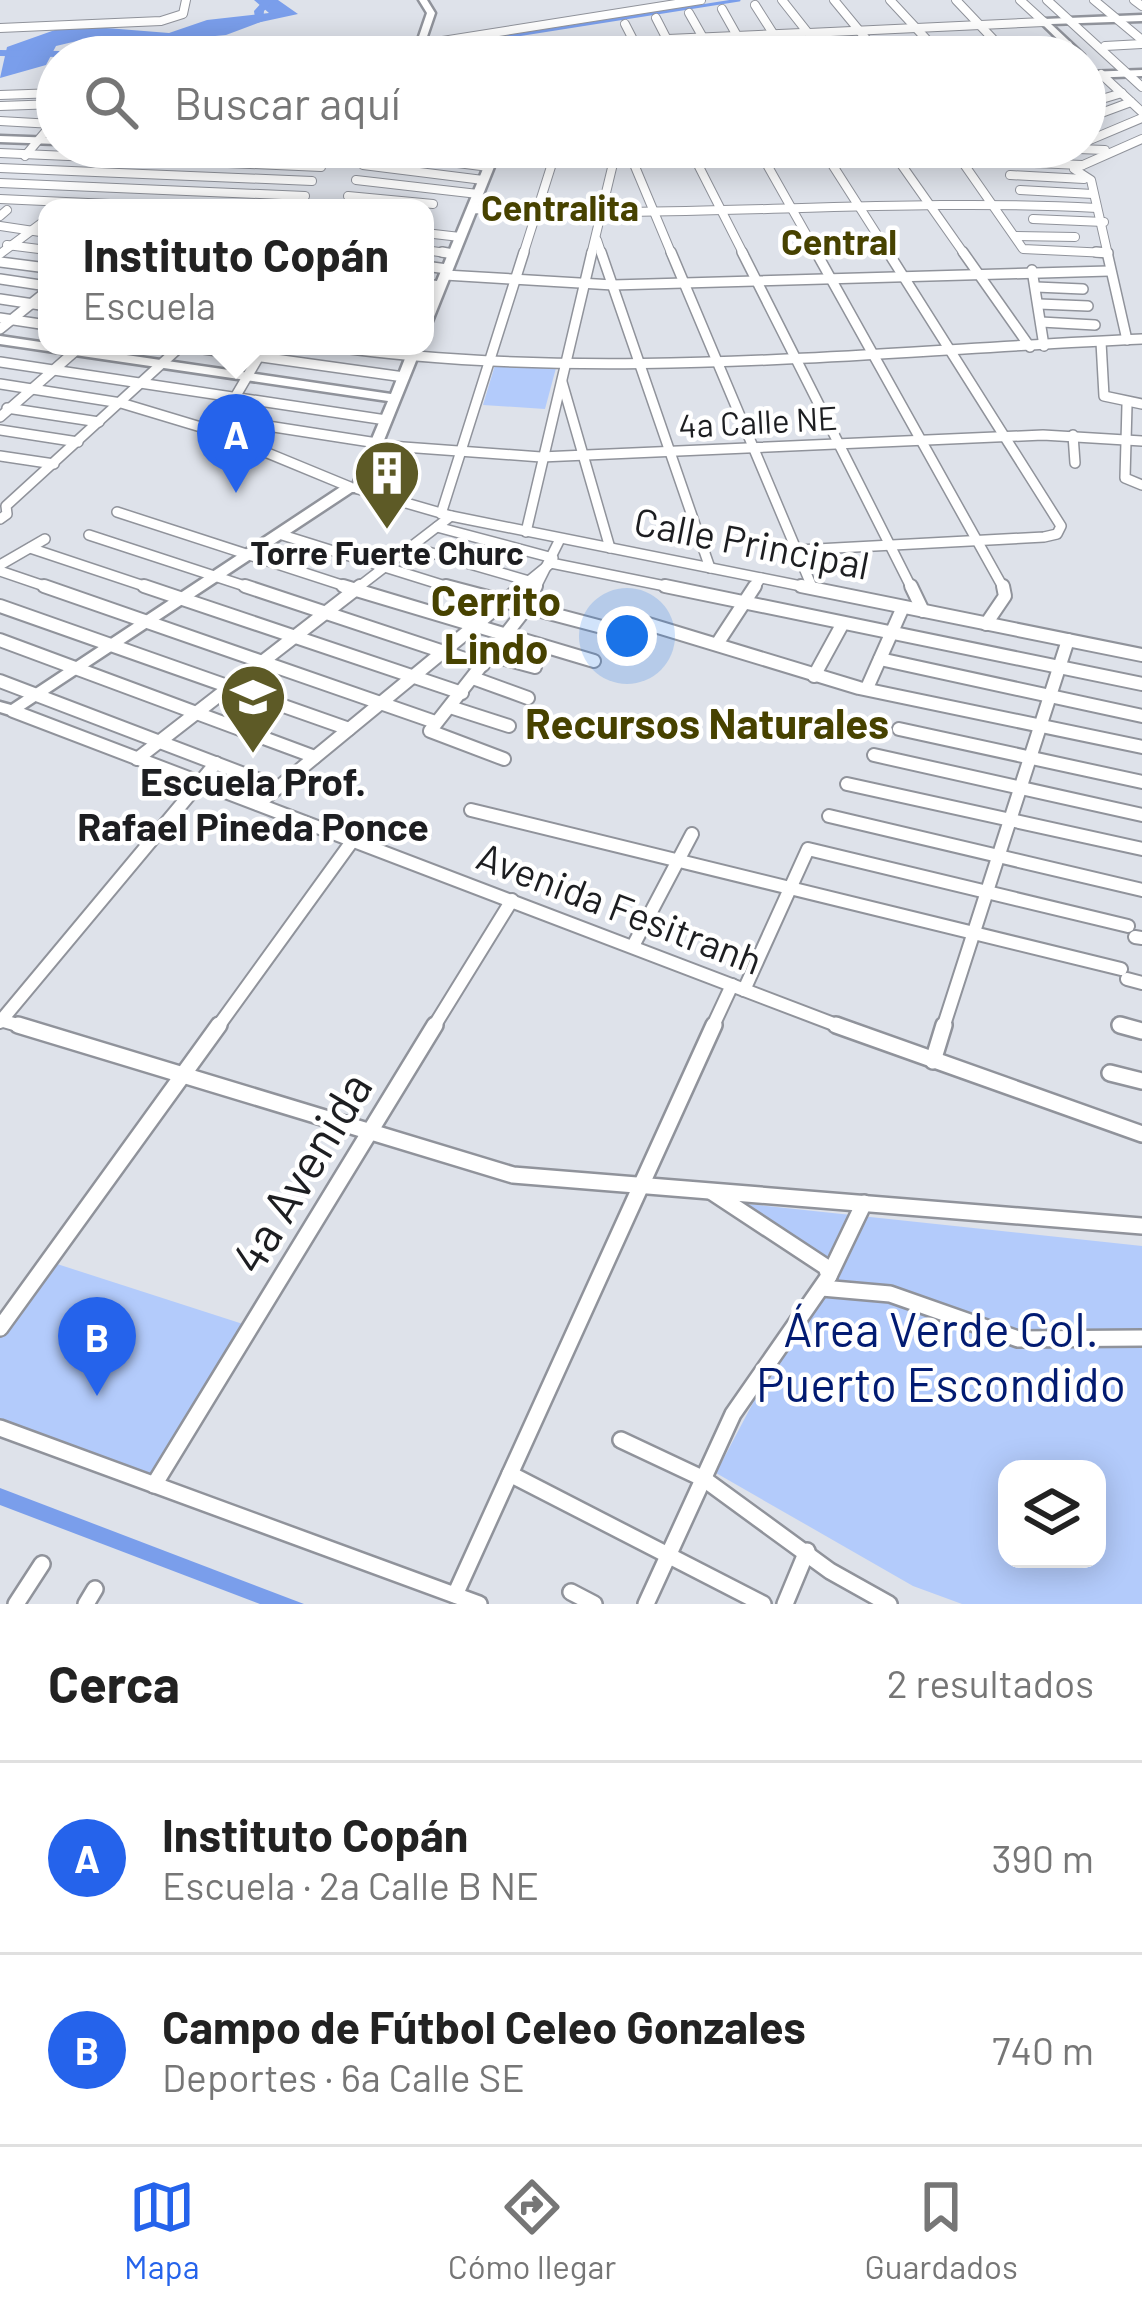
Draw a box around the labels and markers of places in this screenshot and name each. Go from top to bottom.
pin: A [197,394,275,493]
building icon: Torre Fuerte Churc [352,438,422,532]
place label: Torre Fuerte Churc [250,532,524,572]
school or university icon: Escuela Prof. Rafael Pineda Ponce [218,662,288,756]
place label: Escuela Prof. Rafael Pineda Ponce [77,757,429,849]
pin: B [58,1297,136,1396]

